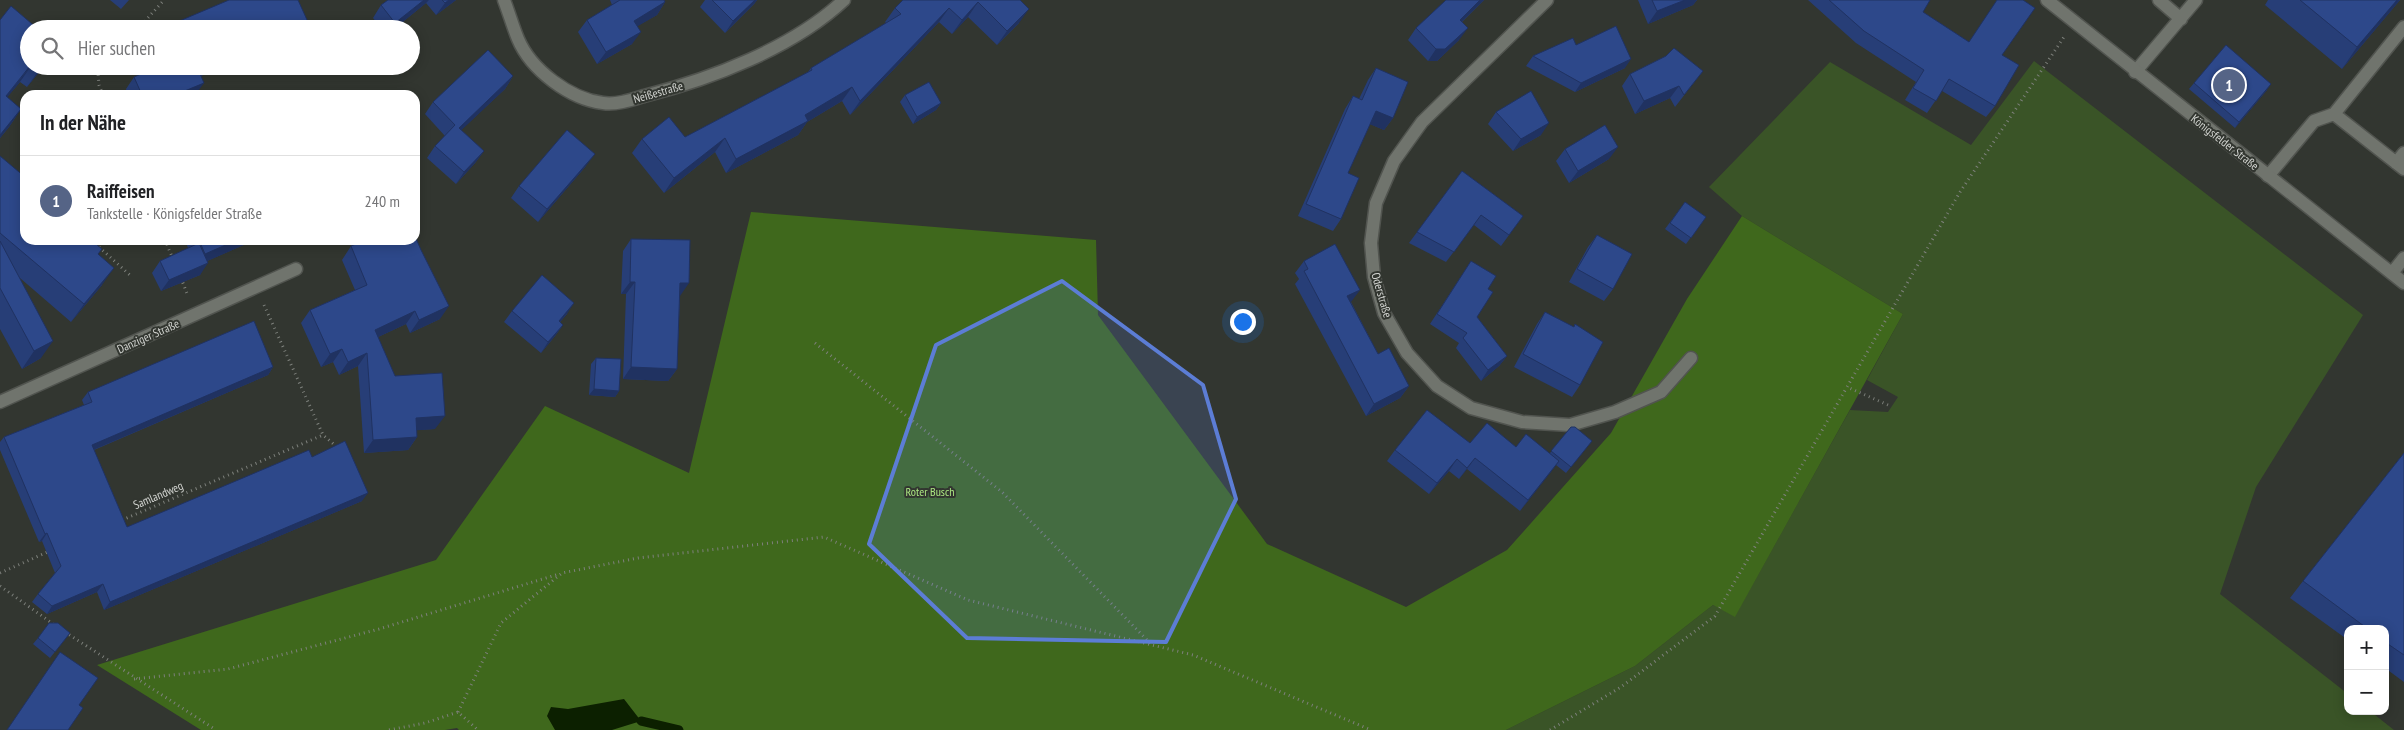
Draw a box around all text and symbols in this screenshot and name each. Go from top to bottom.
search box [20,20,420,75]
icon: search [38,34,66,62]
text: Hier suchen [78,36,155,60]
pin: 1 [2213,66,2245,104]
street label: Neißestraße [631,78,685,106]
text: In der Nähe [40,109,126,136]
street label: Königsfelder Straße [2188,111,2262,173]
text: Raiffeisen [87,179,155,203]
text: 1 [52,191,60,211]
text: 240 m [365,191,400,211]
text: Tankstelle · Königsfelder Straße [87,203,262,223]
street label: Oderstraße [1368,271,1396,319]
your location [1230,309,1256,335]
street label: Danziger Straße [115,316,182,356]
street label: Samlandweg [131,478,185,512]
park label: Roter Busch [906,484,954,499]
map controls [2344,625,2389,715]
button: + [2344,625,2389,670]
button: − [2344,670,2389,715]

